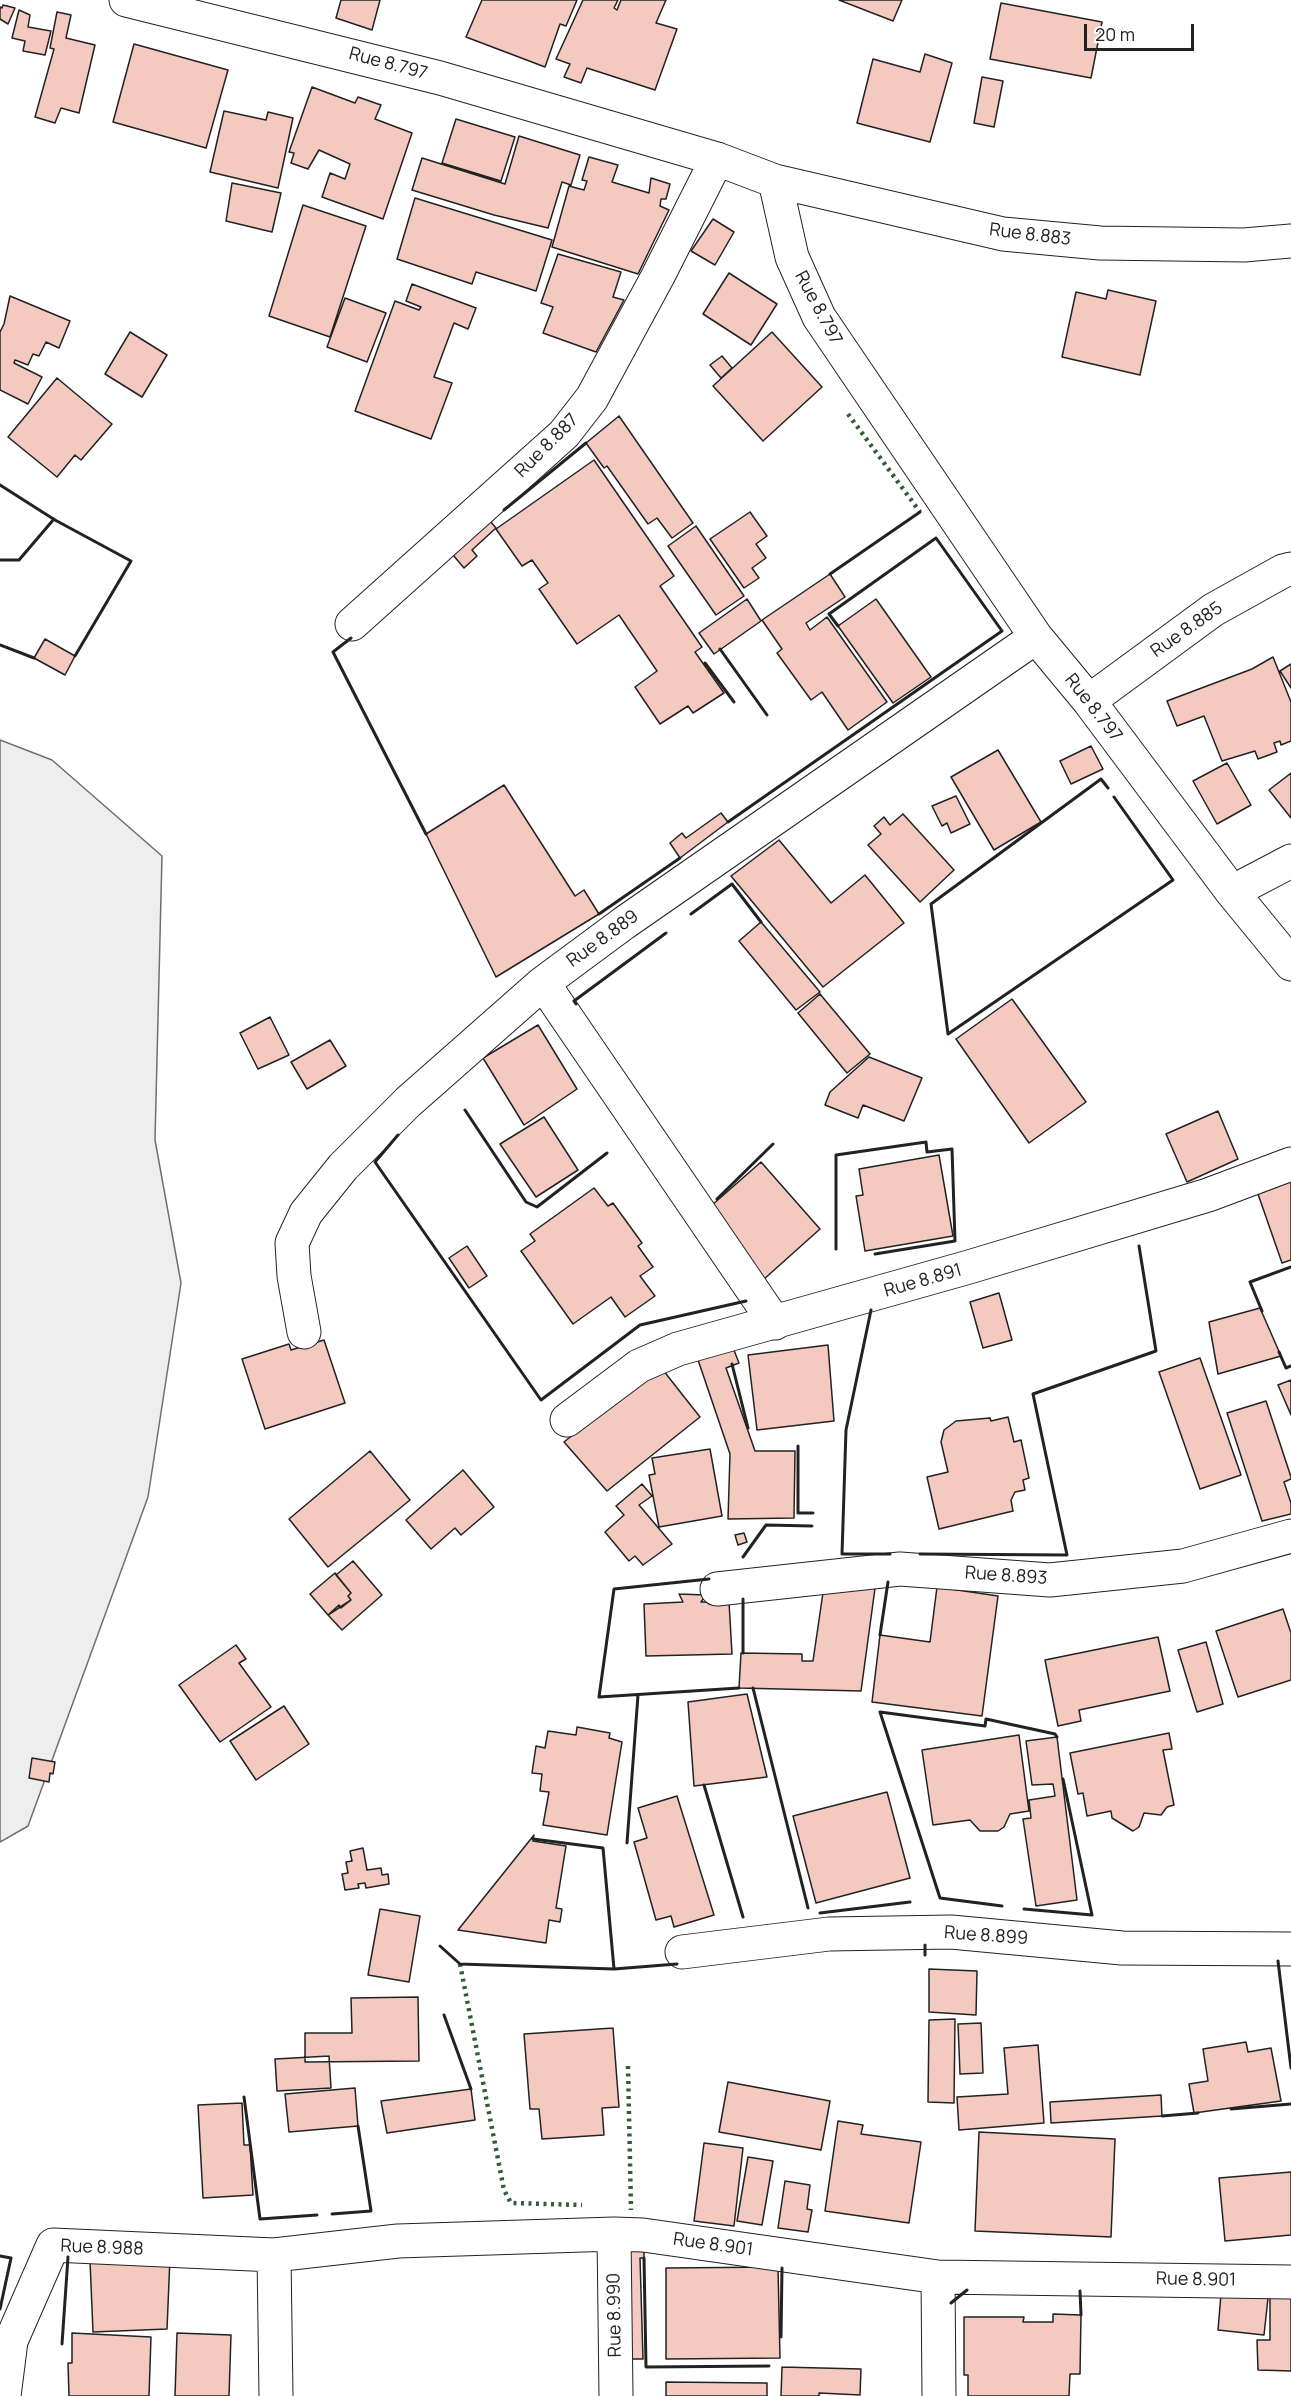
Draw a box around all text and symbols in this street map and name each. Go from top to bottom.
scale bar [1087,12,1196,50]
text: 20 m [1095,22,1135,46]
street label: Rue 8.797 [346,43,430,85]
street label: Rue 8.883 [988,219,1072,251]
street label: Rue 8.797 [790,268,846,348]
street label: Rue 8.887 [511,410,583,482]
street label: Rue 8.885 [1147,598,1227,662]
street label: Rue 8.797 [1060,670,1126,746]
street label: Rue 8.889 [563,906,643,972]
street label: Rue 8.891 [882,1260,964,1302]
street label: Rue 8.893 [964,1562,1048,1590]
street label: Rue 8.899 [943,1922,1029,1950]
street label: Rue 8.901 [672,2229,754,2261]
street label: Rue 8.988 [60,2236,144,2260]
street label: Rue 8.901 [1156,2269,1236,2291]
street label: Rue 8.990 [603,2273,627,2357]

